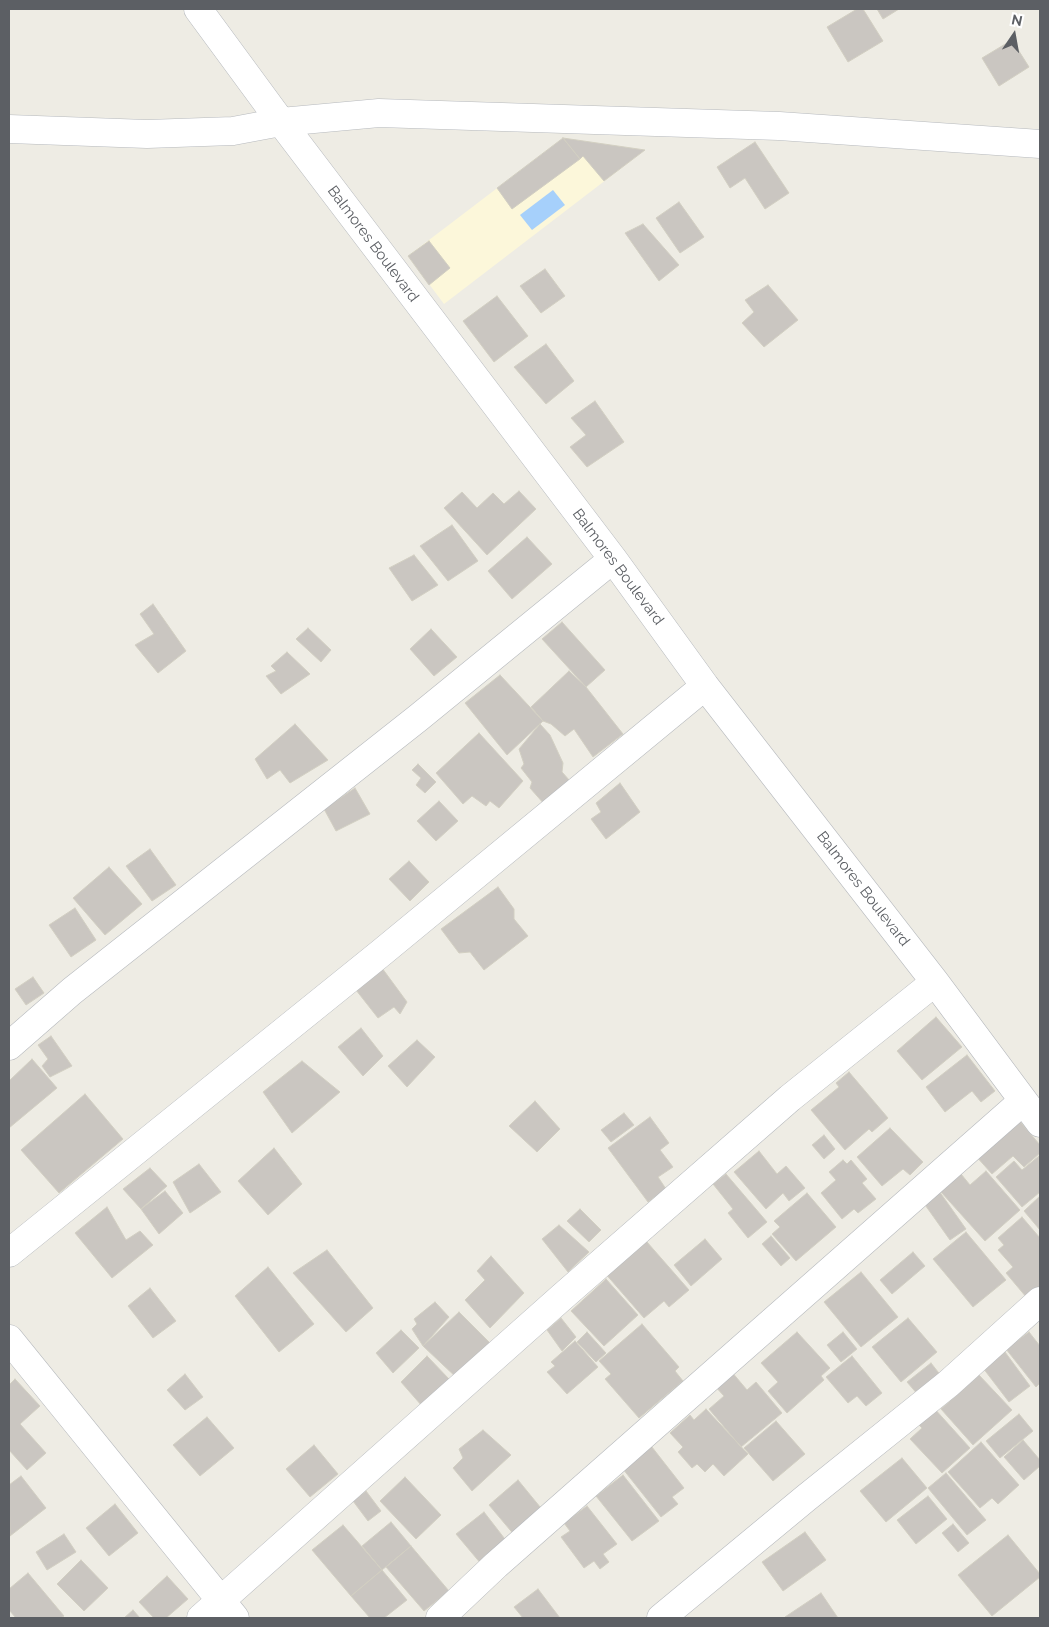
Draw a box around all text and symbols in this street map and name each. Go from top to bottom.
north arrow [989,10,1039,60]
text: N [1010,11,1024,29]
street label: Balmores Boulevard [323,182,423,306]
street label: Balmores Boulevard [568,505,668,629]
street label: Balmores Boulevard [813,828,913,950]

